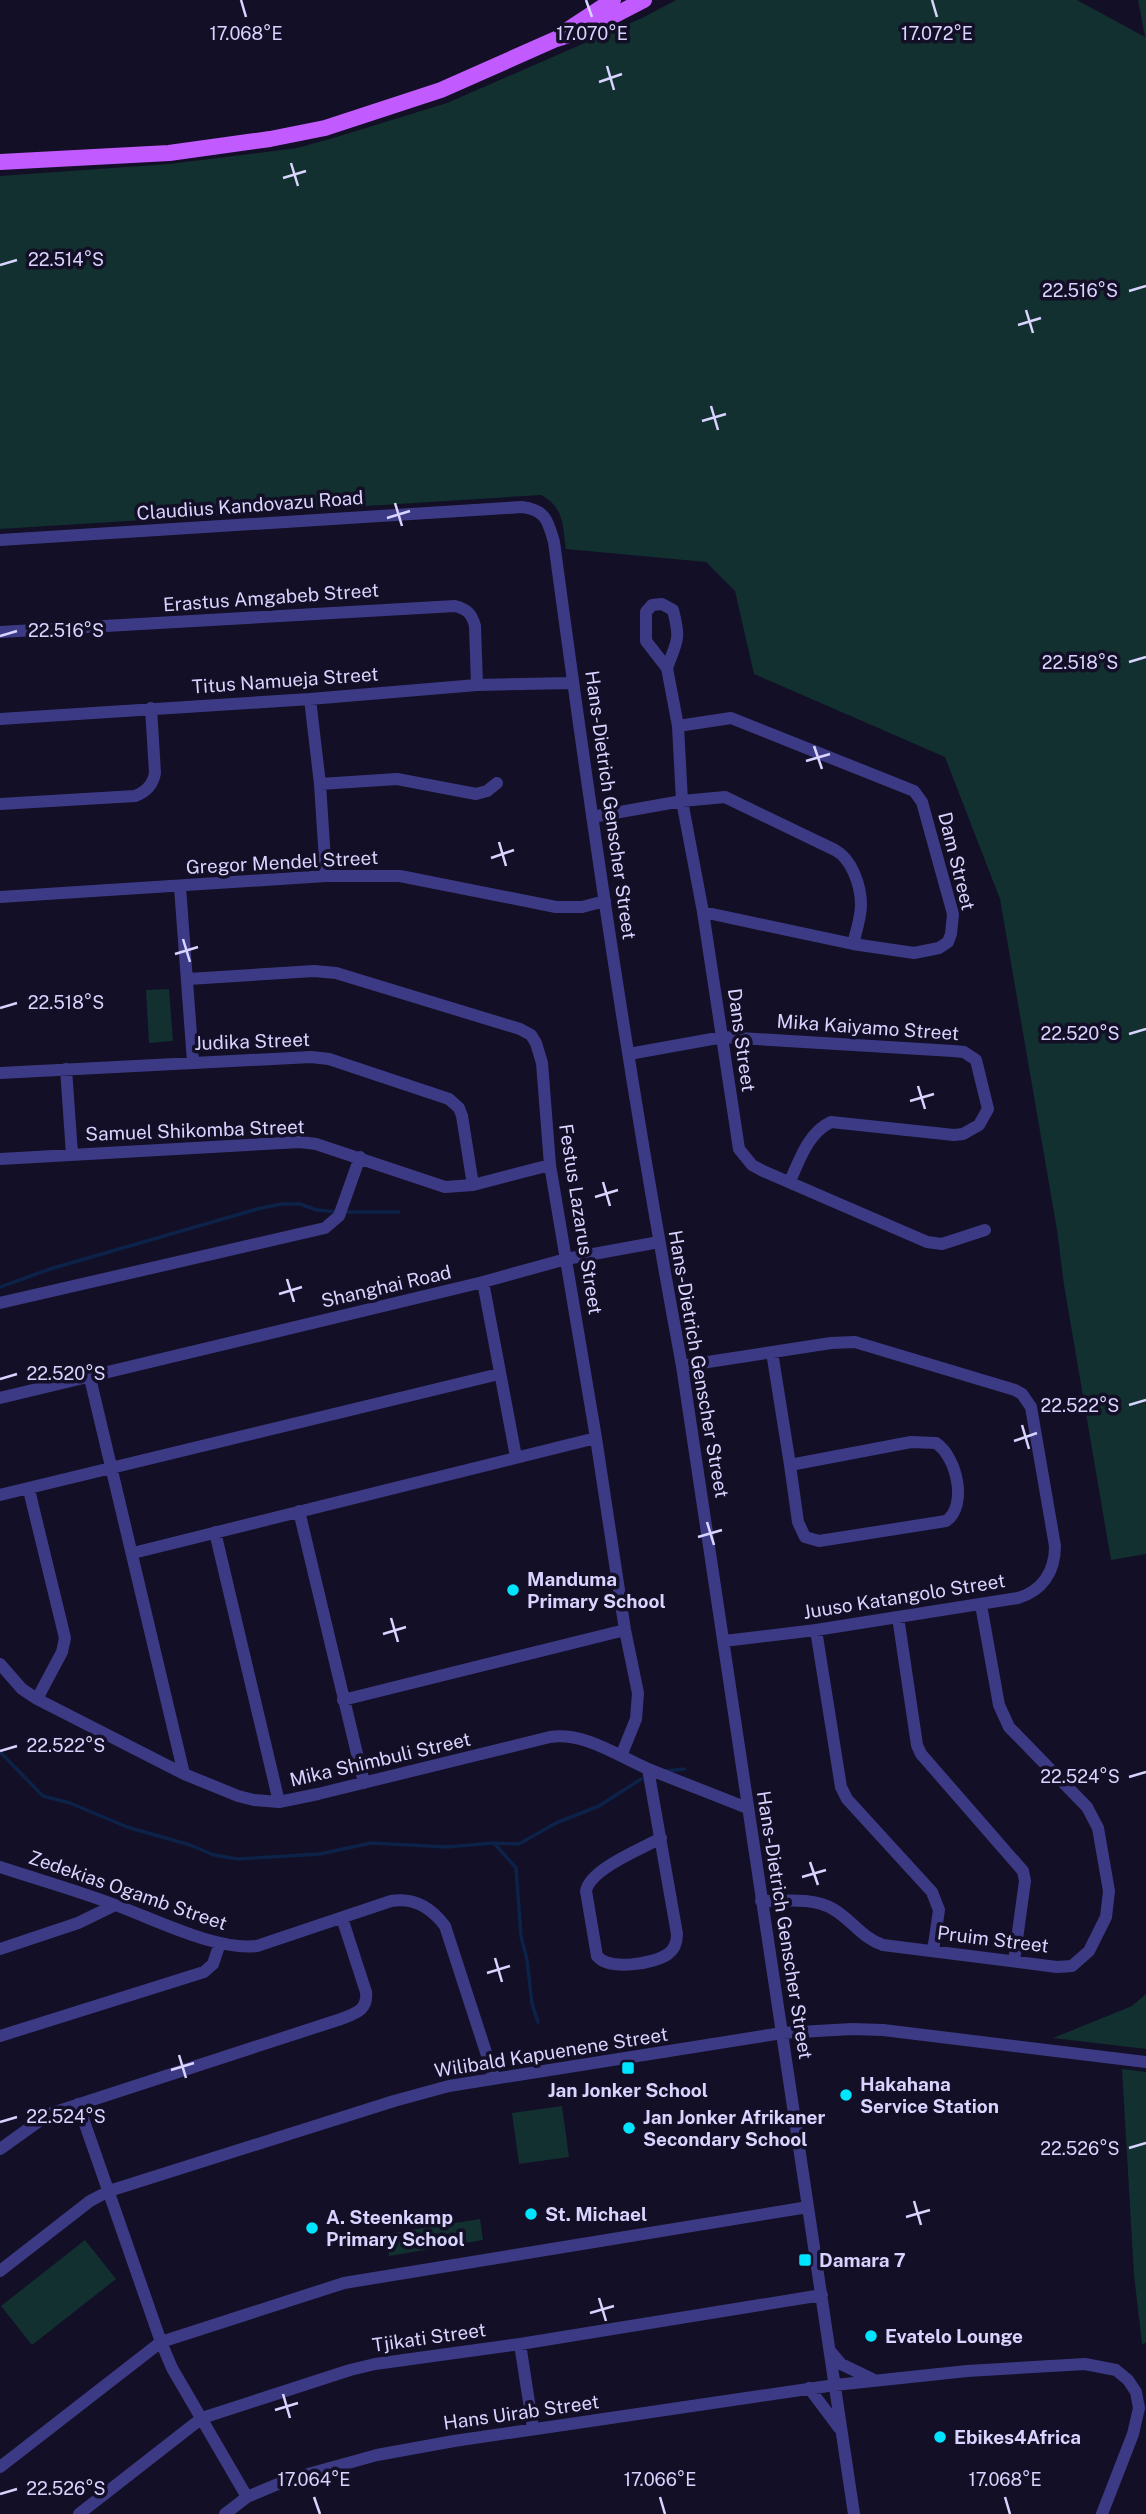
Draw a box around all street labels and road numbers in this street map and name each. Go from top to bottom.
street label: Claudius Kandovazu Road [136,486,364,524]
street label: Erastus Amgabeb Street [162,578,380,616]
street label: Titus Namueja Street [191,663,379,697]
street label: Hans-Dietrich Genscher Street [581,669,641,941]
street label: Dam Street [934,810,980,912]
street label: Gregor Mendel Street [185,846,379,878]
street label: Dans Street [724,987,760,1093]
street label: Mika Kaiyamo Street [776,1010,960,1044]
street label: Judika Street [194,1028,310,1054]
street label: Samuel Shikomba Street [85,1115,305,1145]
street label: Festus Lazarus Street [555,1122,607,1316]
street label: Hans-Dietrich Genscher Street [665,1228,733,1500]
street label: Shanghai Road [319,1260,453,1312]
street label: Juuso Katangolo Street [801,1569,1007,1623]
street label: Mika Shimbuli Street [287,1727,473,1791]
street label: Hans-Dietrich Genscher Street [753,1789,817,2061]
street label: Zedekias Ogamb Street [26,1846,230,1934]
street label: Pruim Street [936,1921,1050,1957]
street label: Wilibald Kapuenene Street [433,2023,669,2081]
street label: Tjikati Street [371,2318,487,2356]
street label: Hans Uirab Street [442,2390,600,2434]

